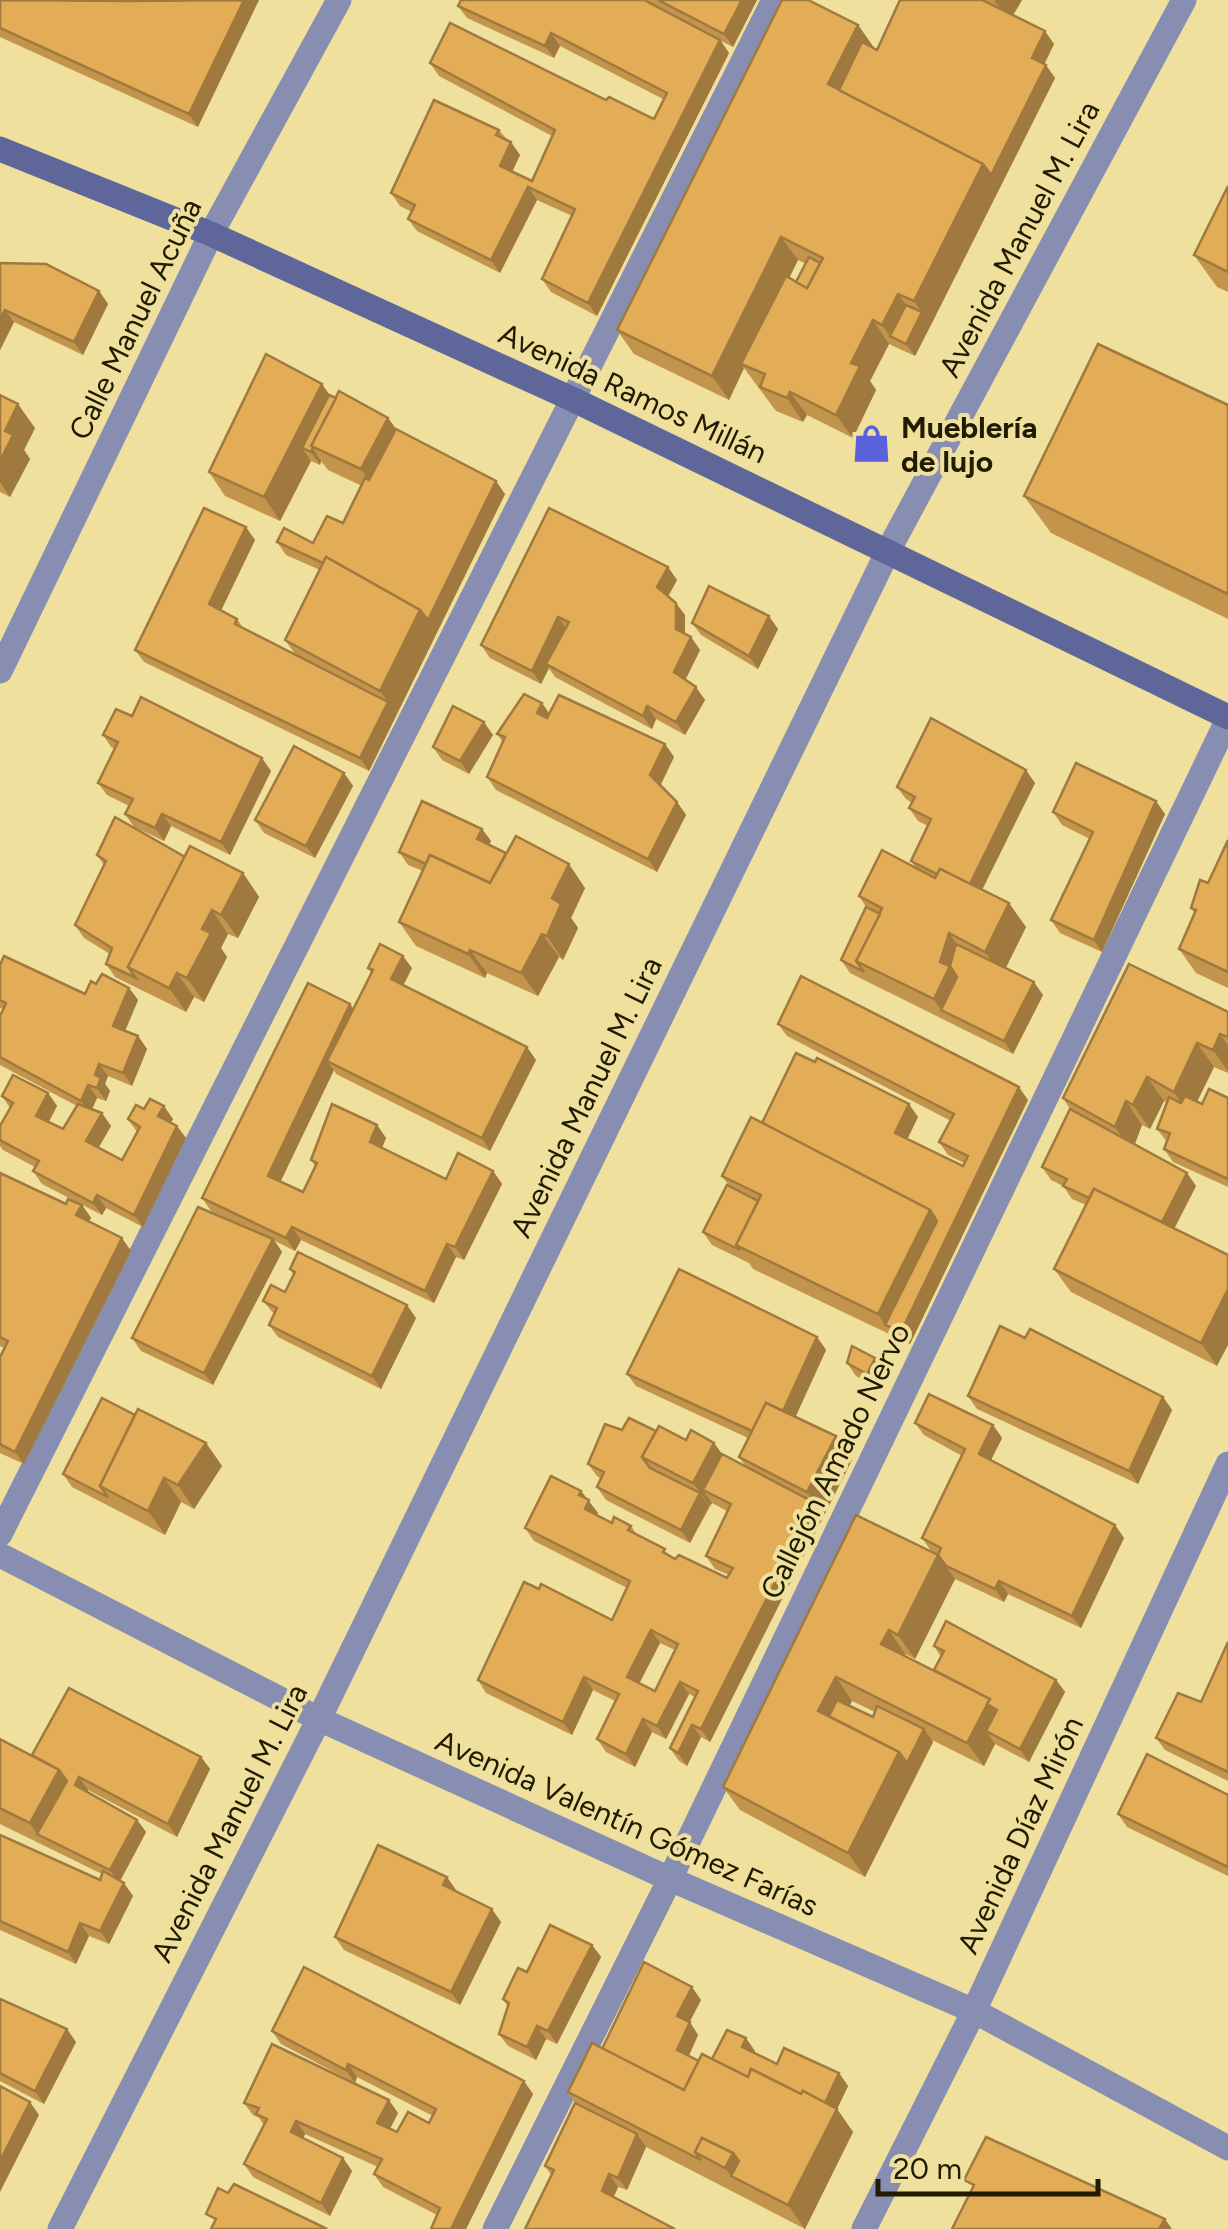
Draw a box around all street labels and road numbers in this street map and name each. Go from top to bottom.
street label: Avenida Manuel M. Lira [931,95,1107,383]
street label: Calle Manuel Acuña [61,192,209,446]
street label: Avenida Ramos Millán [493,315,773,471]
street label: Avenida Manuel M. Lira [502,951,670,1243]
street label: Callejón Amado Nervo [752,1317,918,1605]
street label: Avenida Manuel M. Lira [143,1678,315,1968]
street label: Avenida Díaz Mirón [949,1711,1091,1959]
street label: Avenida Valentín Gómez Farías [430,1722,824,1924]

